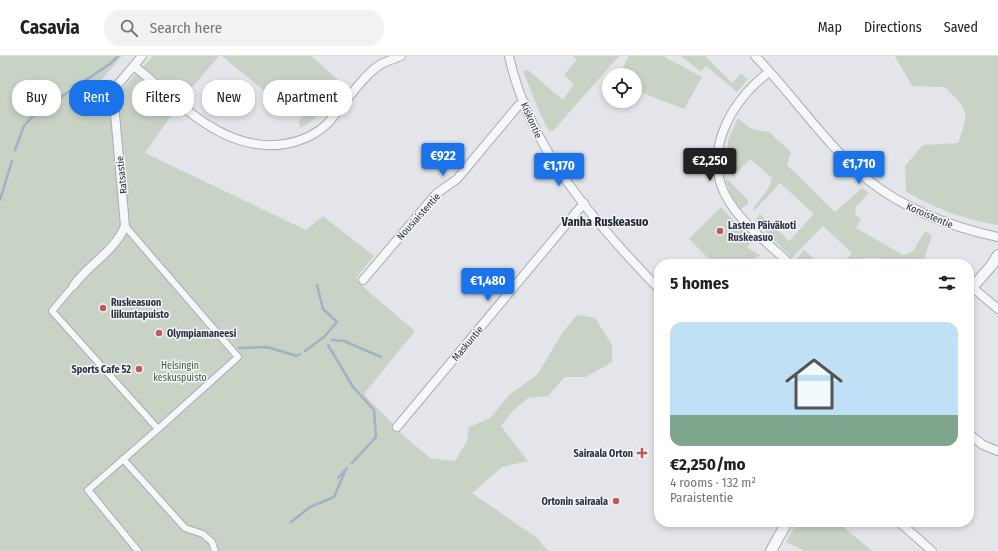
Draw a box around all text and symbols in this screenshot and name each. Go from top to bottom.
search box [104,10,384,46]
text: Casavia [20,16,80,39]
icon: search [118,17,140,39]
text: Search here [150,19,222,37]
text: Map [818,19,842,36]
text: Directions [864,19,922,36]
text: Saved [944,19,978,36]
map controls [602,68,642,108]
button: locate [602,68,642,108]
chip: Buy [12,80,61,116]
chip: Rent [69,80,124,116]
chip: Filters [132,80,194,116]
chip: New [202,80,255,116]
chip: Apartment [263,80,352,116]
street label: Kiskontie [518,101,544,140]
pin: €922 [419,143,467,177]
text: €922 [430,148,456,163]
pin: €2,250 [677,148,743,182]
pin: €1,710 [826,151,892,185]
pin: €1,170 [526,153,592,187]
text: €2,250 [692,153,728,168]
street label: Ratsastie [114,156,130,194]
text: €1,710 [842,156,876,171]
text: €1,170 [543,158,575,173]
street label: Nousiaistentie [395,191,443,243]
street label: Koroistentie [904,201,955,231]
district label: Vanha Ruskeasuo [561,215,649,229]
place label: Lasten Päiväkoti Ruskeasuo [728,220,796,244]
marker: Lasten Päiväkoti Ruskeasuo [715,226,725,236]
pin: €1,480 [455,268,521,302]
icon: filters [936,272,958,294]
text: €1,480 [470,273,506,288]
text: 5 homes [670,273,729,294]
place label: Ruskeasuon liikuntapuisto [111,297,170,321]
marker: Ruskeasuon liikuntapuisto [98,303,108,313]
street label: Maskuntie [450,324,486,364]
marker: Olympiamaneesi [154,328,164,338]
place label: Olympiamaneesi [167,328,237,340]
icon: home [778,348,850,420]
park label: Helsingin keskuspuisto [153,360,207,384]
place label: Sports Cafe 52 [72,364,131,376]
marker: Sports Cafe 52 [134,364,144,374]
marker: Sairaala Orton [636,447,648,459]
place label: Sairaala Orton [573,448,633,460]
text: €2,250/mo [670,454,746,475]
text: 4 rooms · 132 m² [670,475,756,490]
text: Paraistentie [670,490,733,505]
place label: Ortonin sairaala [542,496,608,508]
marker: Ortonin sairaala [611,496,621,506]

